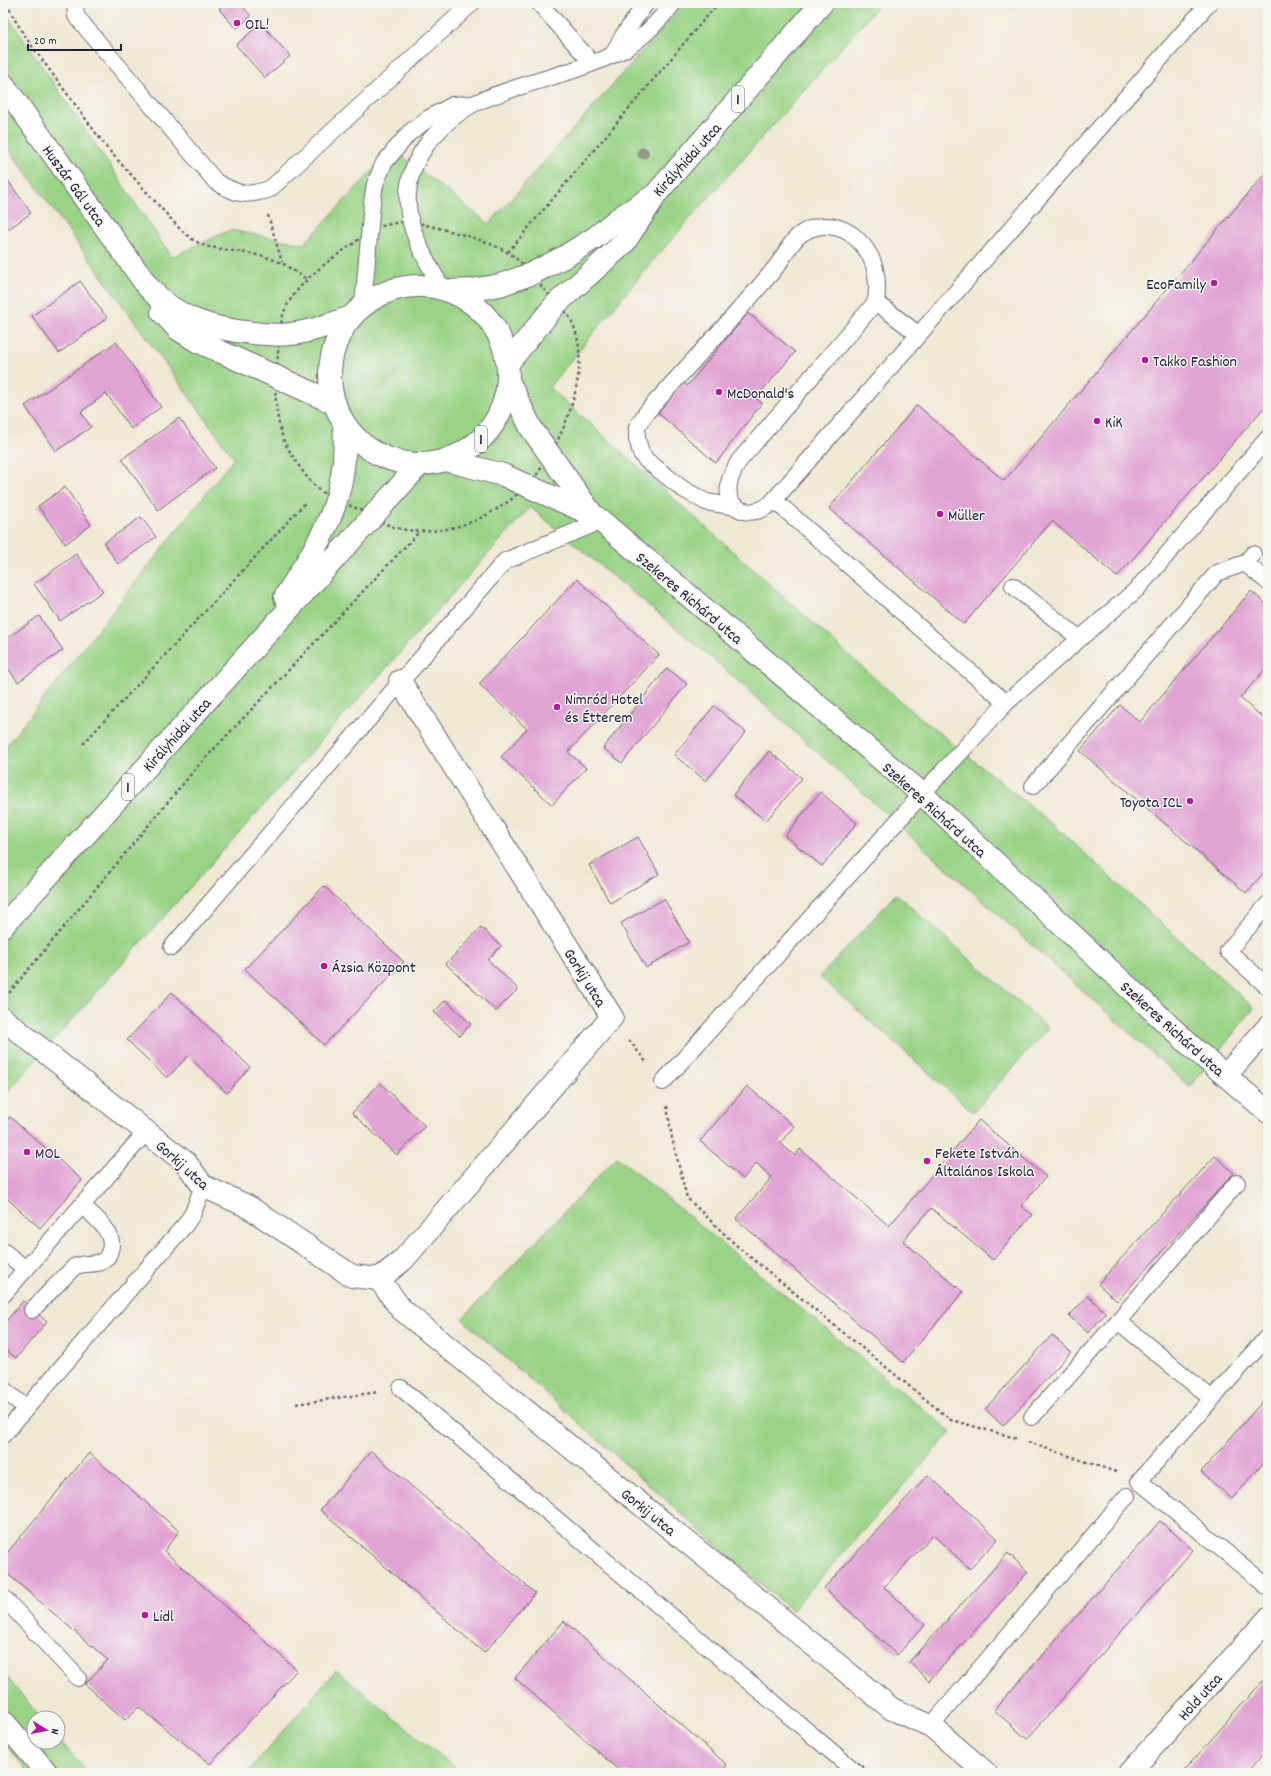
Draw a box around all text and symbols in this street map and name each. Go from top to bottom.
place label: OIL! [245,14,269,37]
marker: OIL! [232,18,242,28]
scale bar [28,26,121,52]
text: 20 m [34,33,57,50]
road number: 1 [732,86,744,112]
street label: Királyhidai utca [648,118,728,203]
street label: Huszár Gál utca [36,141,111,232]
place label: EcoFamily [1146,274,1207,297]
marker: EcoFamily [1209,278,1219,288]
place label: Takko Fashion [1153,351,1237,374]
marker: Takko Fashion [1140,355,1150,365]
place label: McDonald's [727,383,795,406]
marker: McDonald's [714,387,724,397]
place label: KiK [1105,412,1123,435]
marker: KiK [1092,416,1102,426]
road number: 1 [475,426,487,452]
place label: Müller [948,505,985,528]
marker: Müller [935,509,945,519]
street label: Szekeres Richárd utca [630,547,747,651]
place label: Nimród Hotel és Étterem [565,689,643,730]
street label: Királyhidai utca [138,693,218,778]
marker: Nimród Hotel és Étterem [552,702,562,712]
street label: Szekeres Richárd utca [876,758,991,864]
road number: 1 [122,774,134,800]
place label: Toyota ICL [1120,792,1182,815]
marker: Toyota ICL [1185,796,1195,806]
street label: Gorkij utca [557,945,611,1012]
place label: Ázsia Központ [332,957,416,980]
marker: Ázsia Központ [319,961,329,971]
street label: Szekeres Richárd utca [1114,977,1229,1083]
street label: Gorkij utca [149,1135,214,1197]
place label: MOL [35,1143,61,1166]
place label: Fekete István Általános Iskola [935,1143,1034,1184]
marker: MOL [22,1147,32,1157]
marker: Fekete István Általános Iskola [922,1156,932,1166]
street label: Gorkij utca [615,1483,680,1543]
place label: Lidl [153,1606,174,1629]
marker: Lidl [140,1610,150,1620]
street label: Hold utca [1173,1668,1229,1727]
north arrow [26,1710,66,1750]
text: N [45,1727,62,1736]

